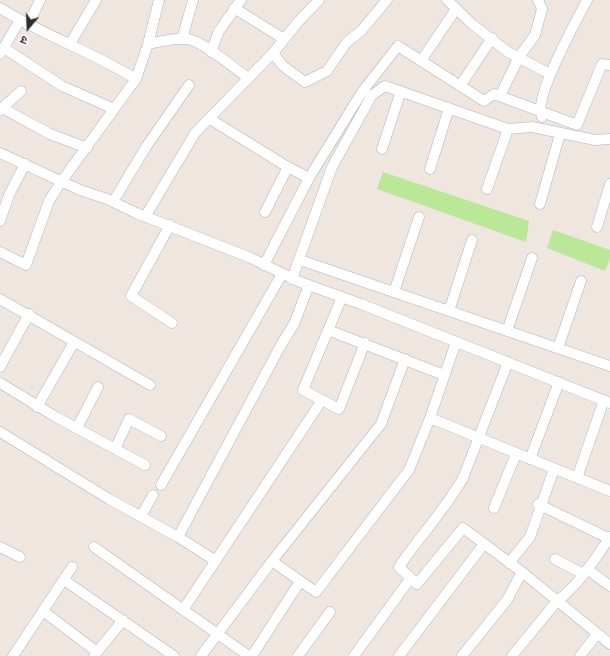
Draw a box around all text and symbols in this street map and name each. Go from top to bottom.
north arrow [8,8,48,48]
text: उ [19,33,29,47]

